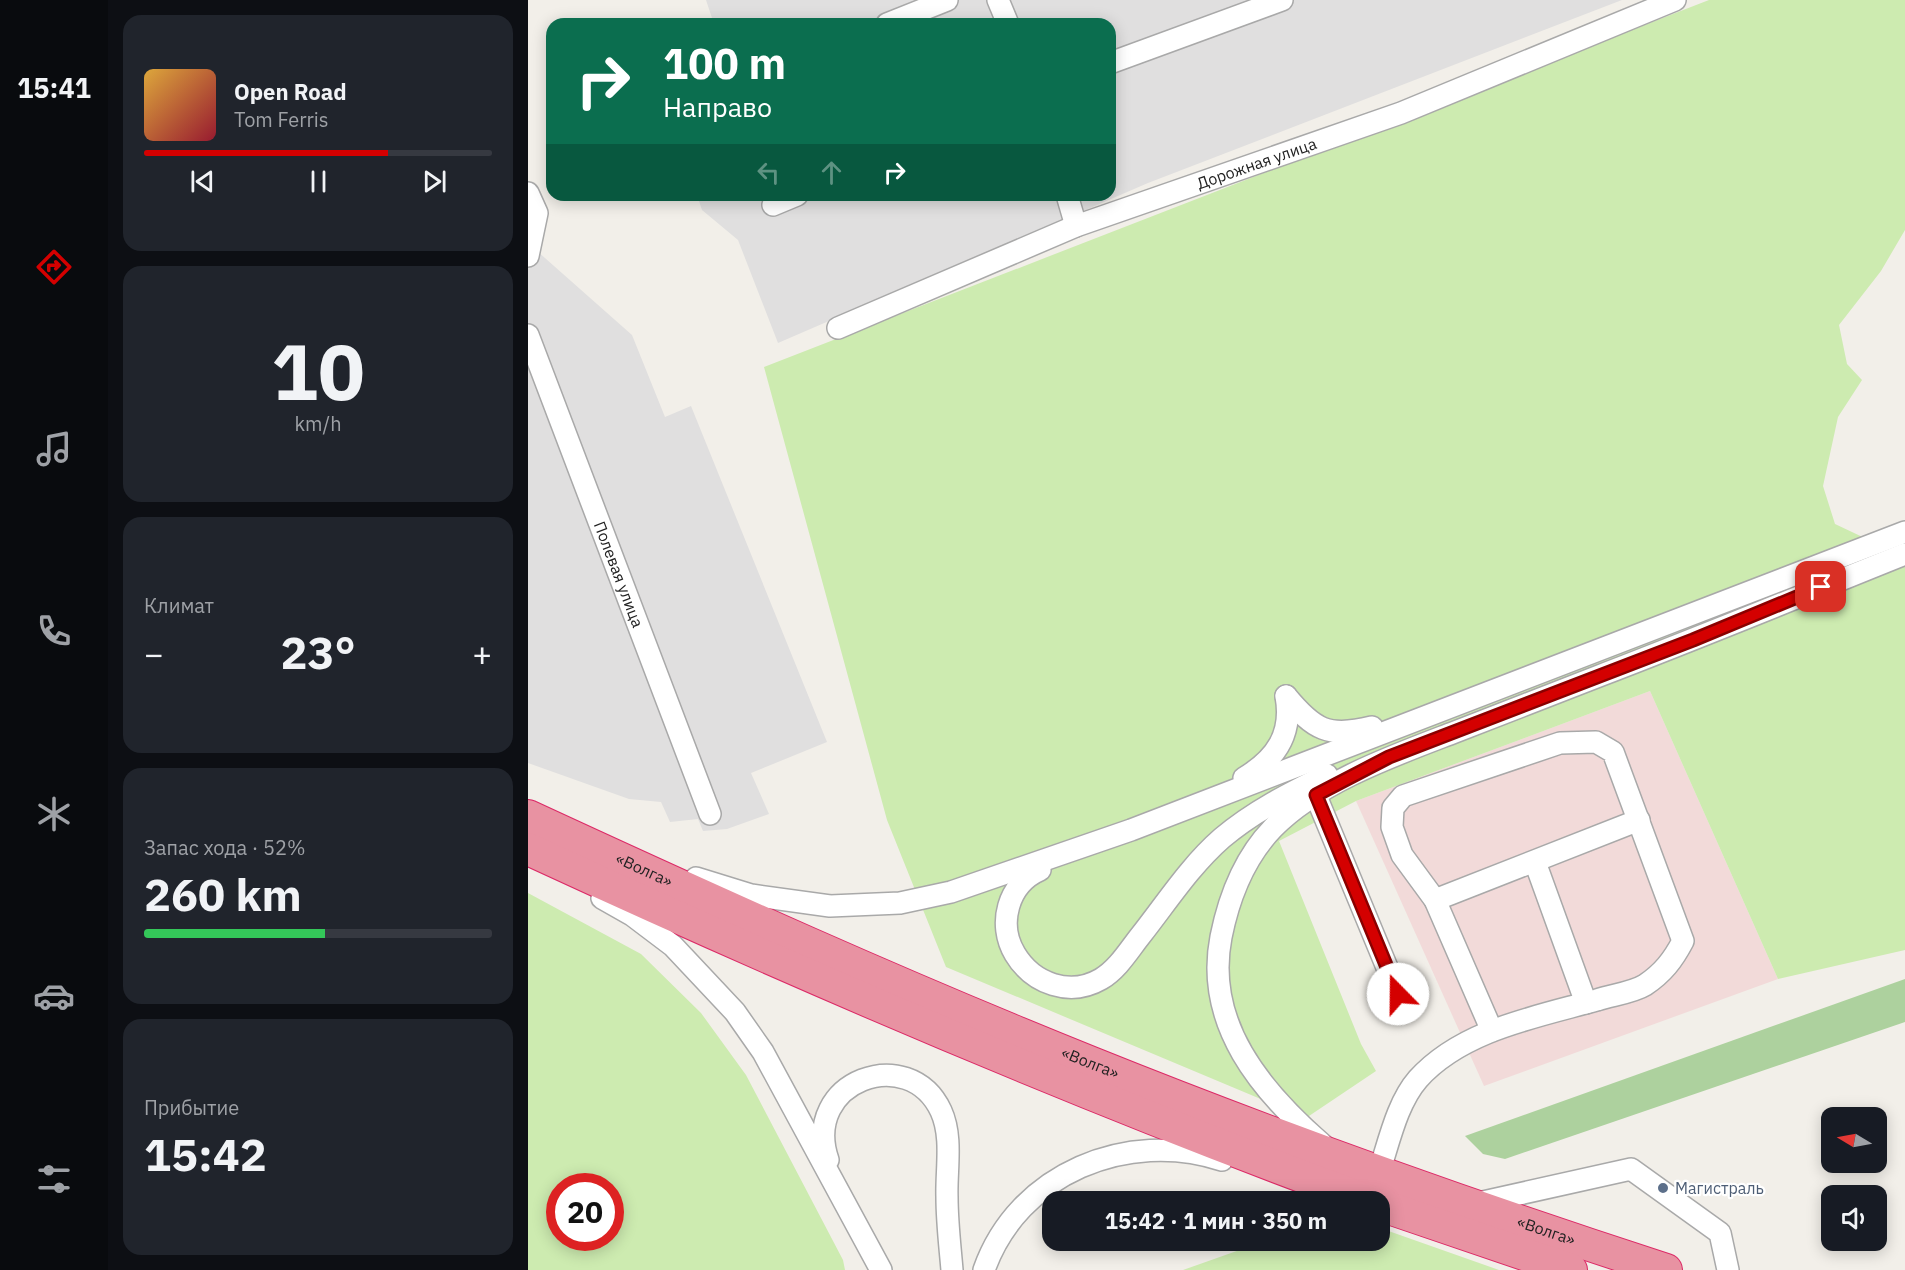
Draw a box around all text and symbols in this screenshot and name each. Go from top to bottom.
text: 100 m [663,36,786,91]
icon: right [564,42,642,120]
text: 15:41 [17,70,91,105]
text: Open Road [234,77,347,106]
text: Направо [663,89,772,124]
text: Tom Ferris [234,106,329,133]
street label: Дорожная улица [1194,133,1319,193]
icon: left [752,156,785,189]
icon: ahead [815,156,848,189]
icon: right [878,156,911,189]
icon: previous [186,165,219,198]
icon: pause [302,165,335,198]
icon: next [418,165,451,198]
icon: directions [33,246,75,288]
text: 10 [271,320,365,421]
text: km/h [294,410,342,437]
icon: music [33,428,75,470]
street label: Полевая улица [590,518,648,631]
pin [1795,561,1846,612]
icon: arrive [1804,570,1837,603]
text: Климат [144,592,214,619]
icon: phone [33,610,75,652]
text: 23° [280,623,356,681]
text: − [144,632,164,675]
text: + [472,632,492,675]
icon: climate [33,793,75,835]
text: Запас хода · 52% [144,834,306,861]
street label: «Волга» [613,848,676,891]
text: 260 km [144,865,302,923]
position arrow [1366,962,1430,1026]
icon: car [33,975,75,1017]
street label: «Волга» [1059,1042,1122,1083]
text: Прибытие [144,1094,239,1121]
north arrow [1821,1107,1887,1173]
map controls [1821,1107,1887,1251]
text: 15:42 [144,1125,267,1183]
icon: filters [33,1158,75,1200]
speed limit sign: 20 [546,1173,624,1251]
place label: Магистраль [1675,1178,1764,1198]
marker: Магистраль [1656,1181,1670,1195]
button: sound [1821,1185,1887,1251]
text: 15:42 · 1 мин · 350 m [1105,1206,1327,1235]
street label: «Волга» [1515,1211,1578,1249]

